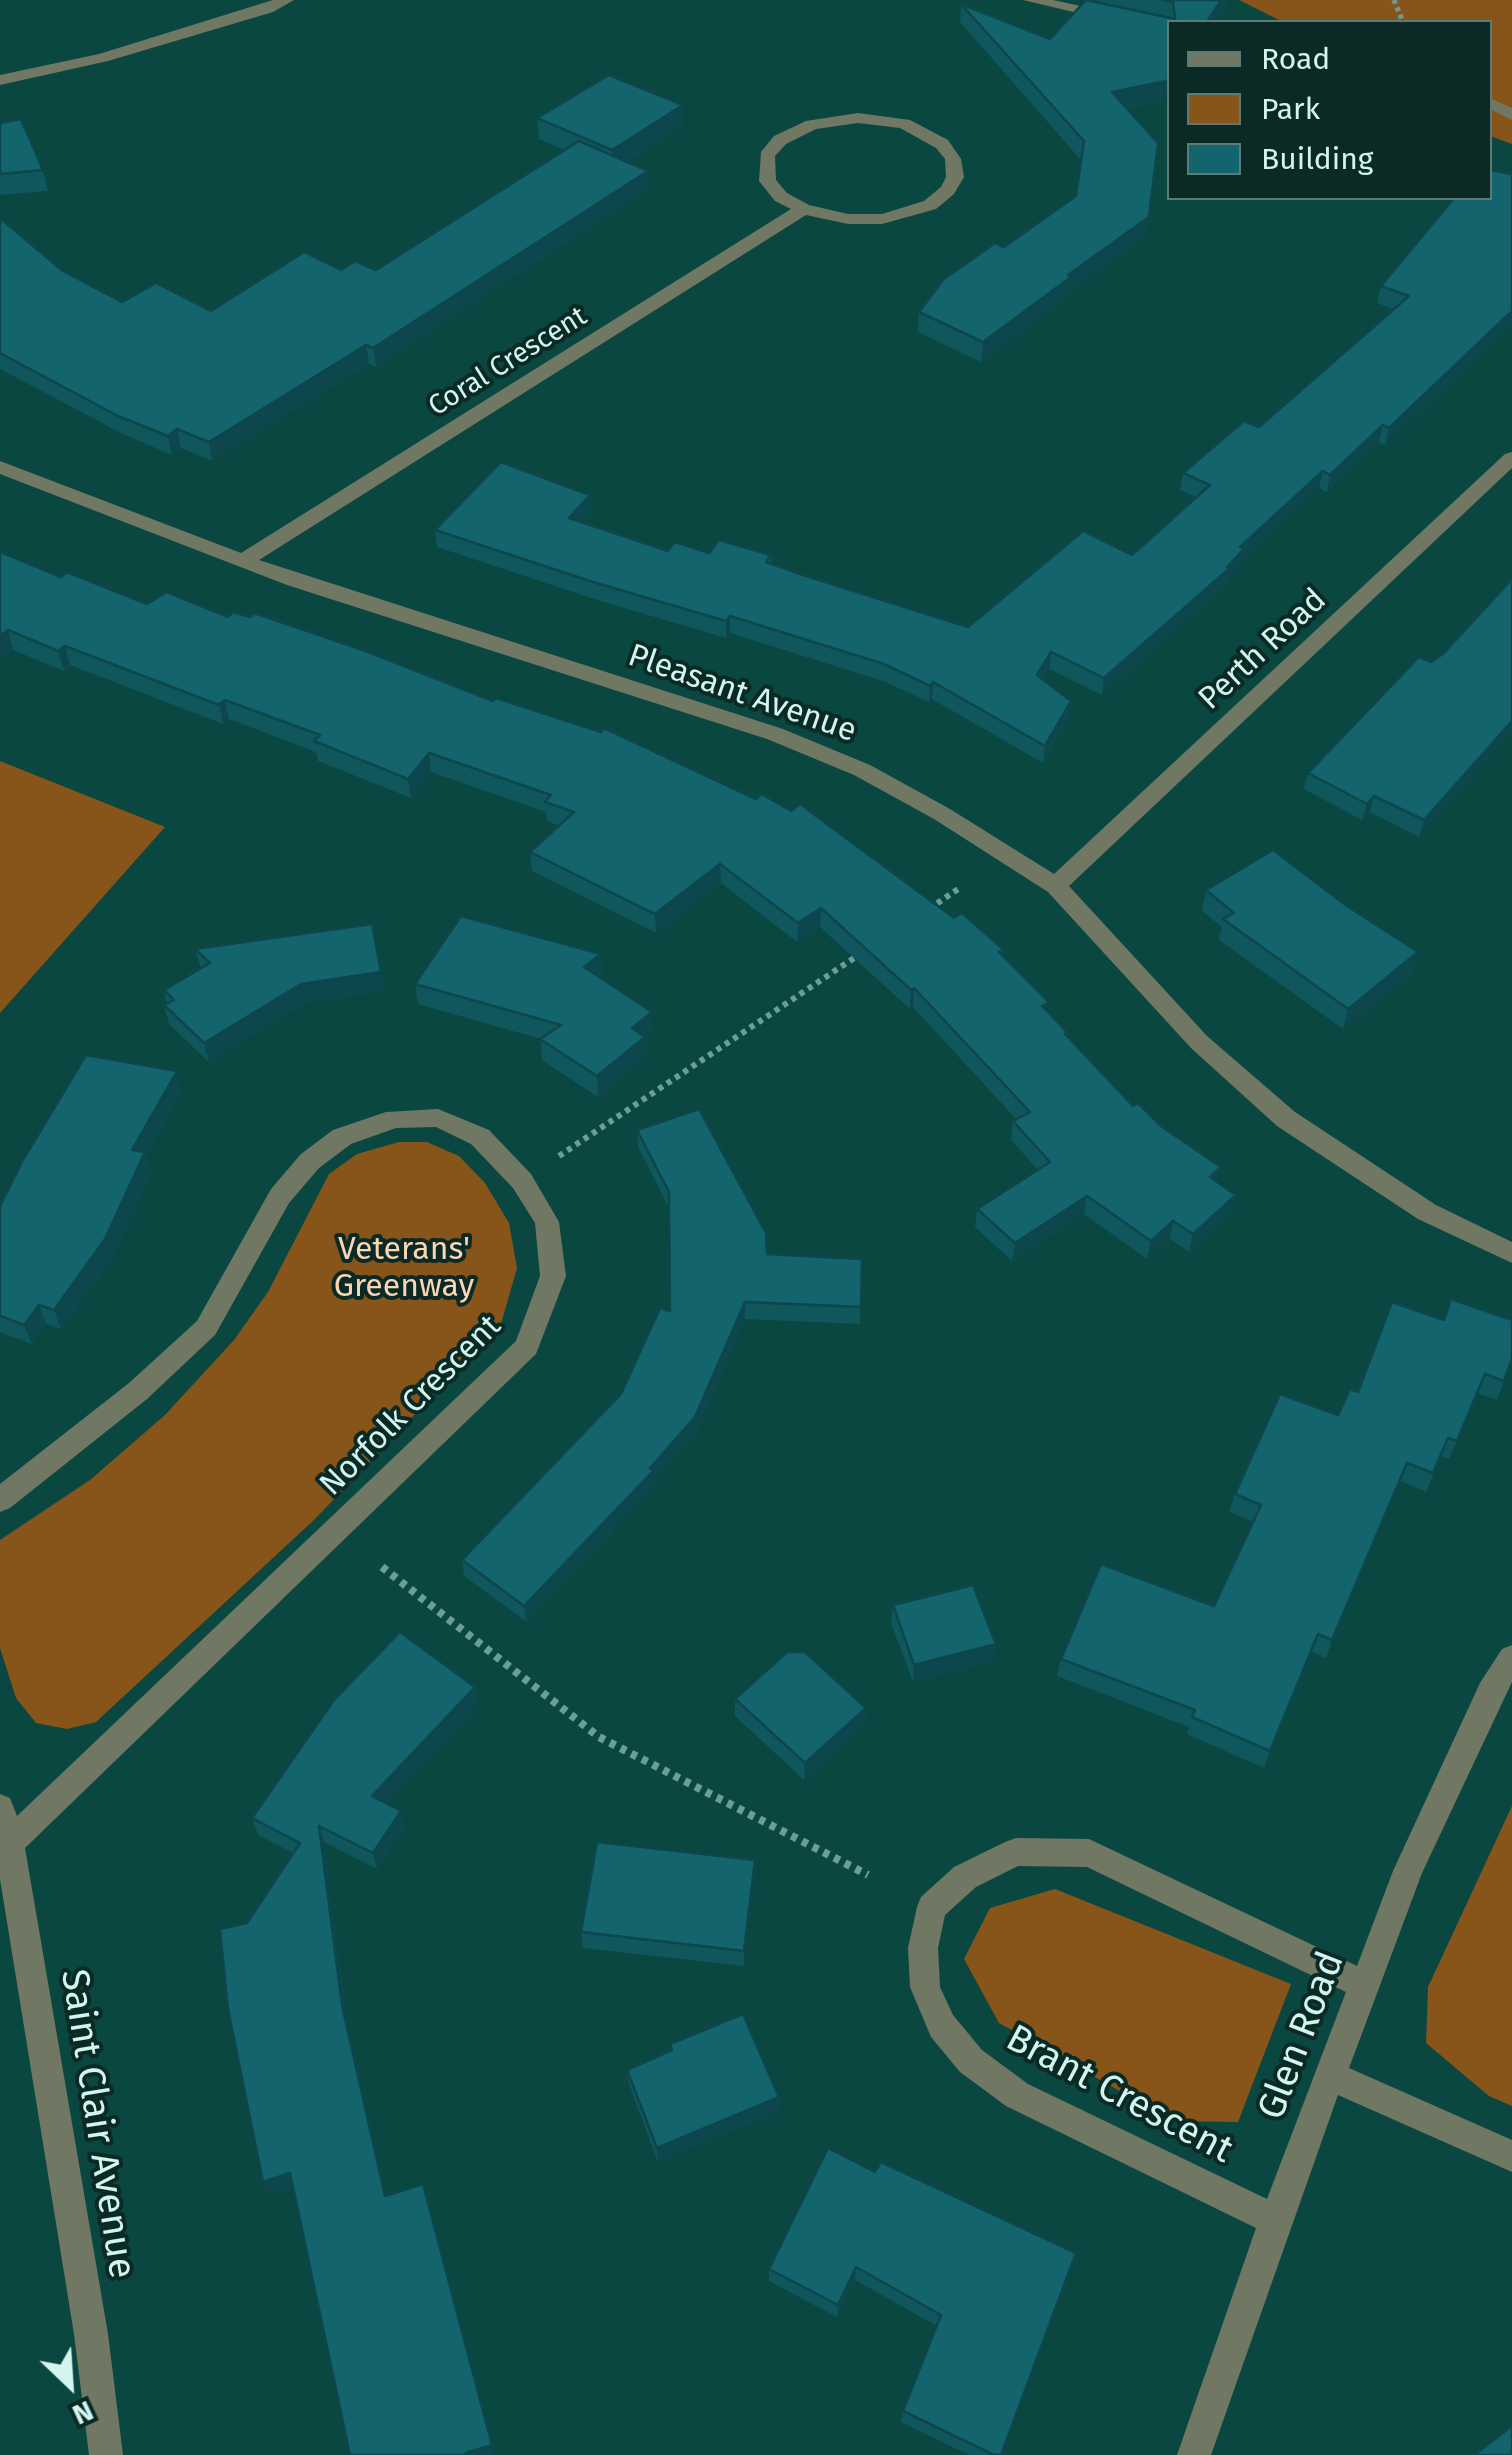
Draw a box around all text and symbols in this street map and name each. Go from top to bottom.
legend [1167,20,1492,200]
text: Road [1261,41,1330,77]
text: Park [1261,91,1320,127]
text: Building [1261,141,1373,177]
street label: Coral Crescent [423,300,593,424]
street label: Perth Road [1191,581,1335,719]
street label: Pleasant Avenue [623,637,861,751]
park label: Veterans' Greenway [334,1231,474,1306]
street label: Norfolk Crescent [313,1308,509,1504]
street label: Glen Road [1249,1946,1355,2126]
street label: Saint Clair Avenue [50,1966,144,2282]
street label: Brant Crescent [998,2016,1240,2174]
north arrow [20,2335,120,2435]
text: N [68,2394,98,2432]

